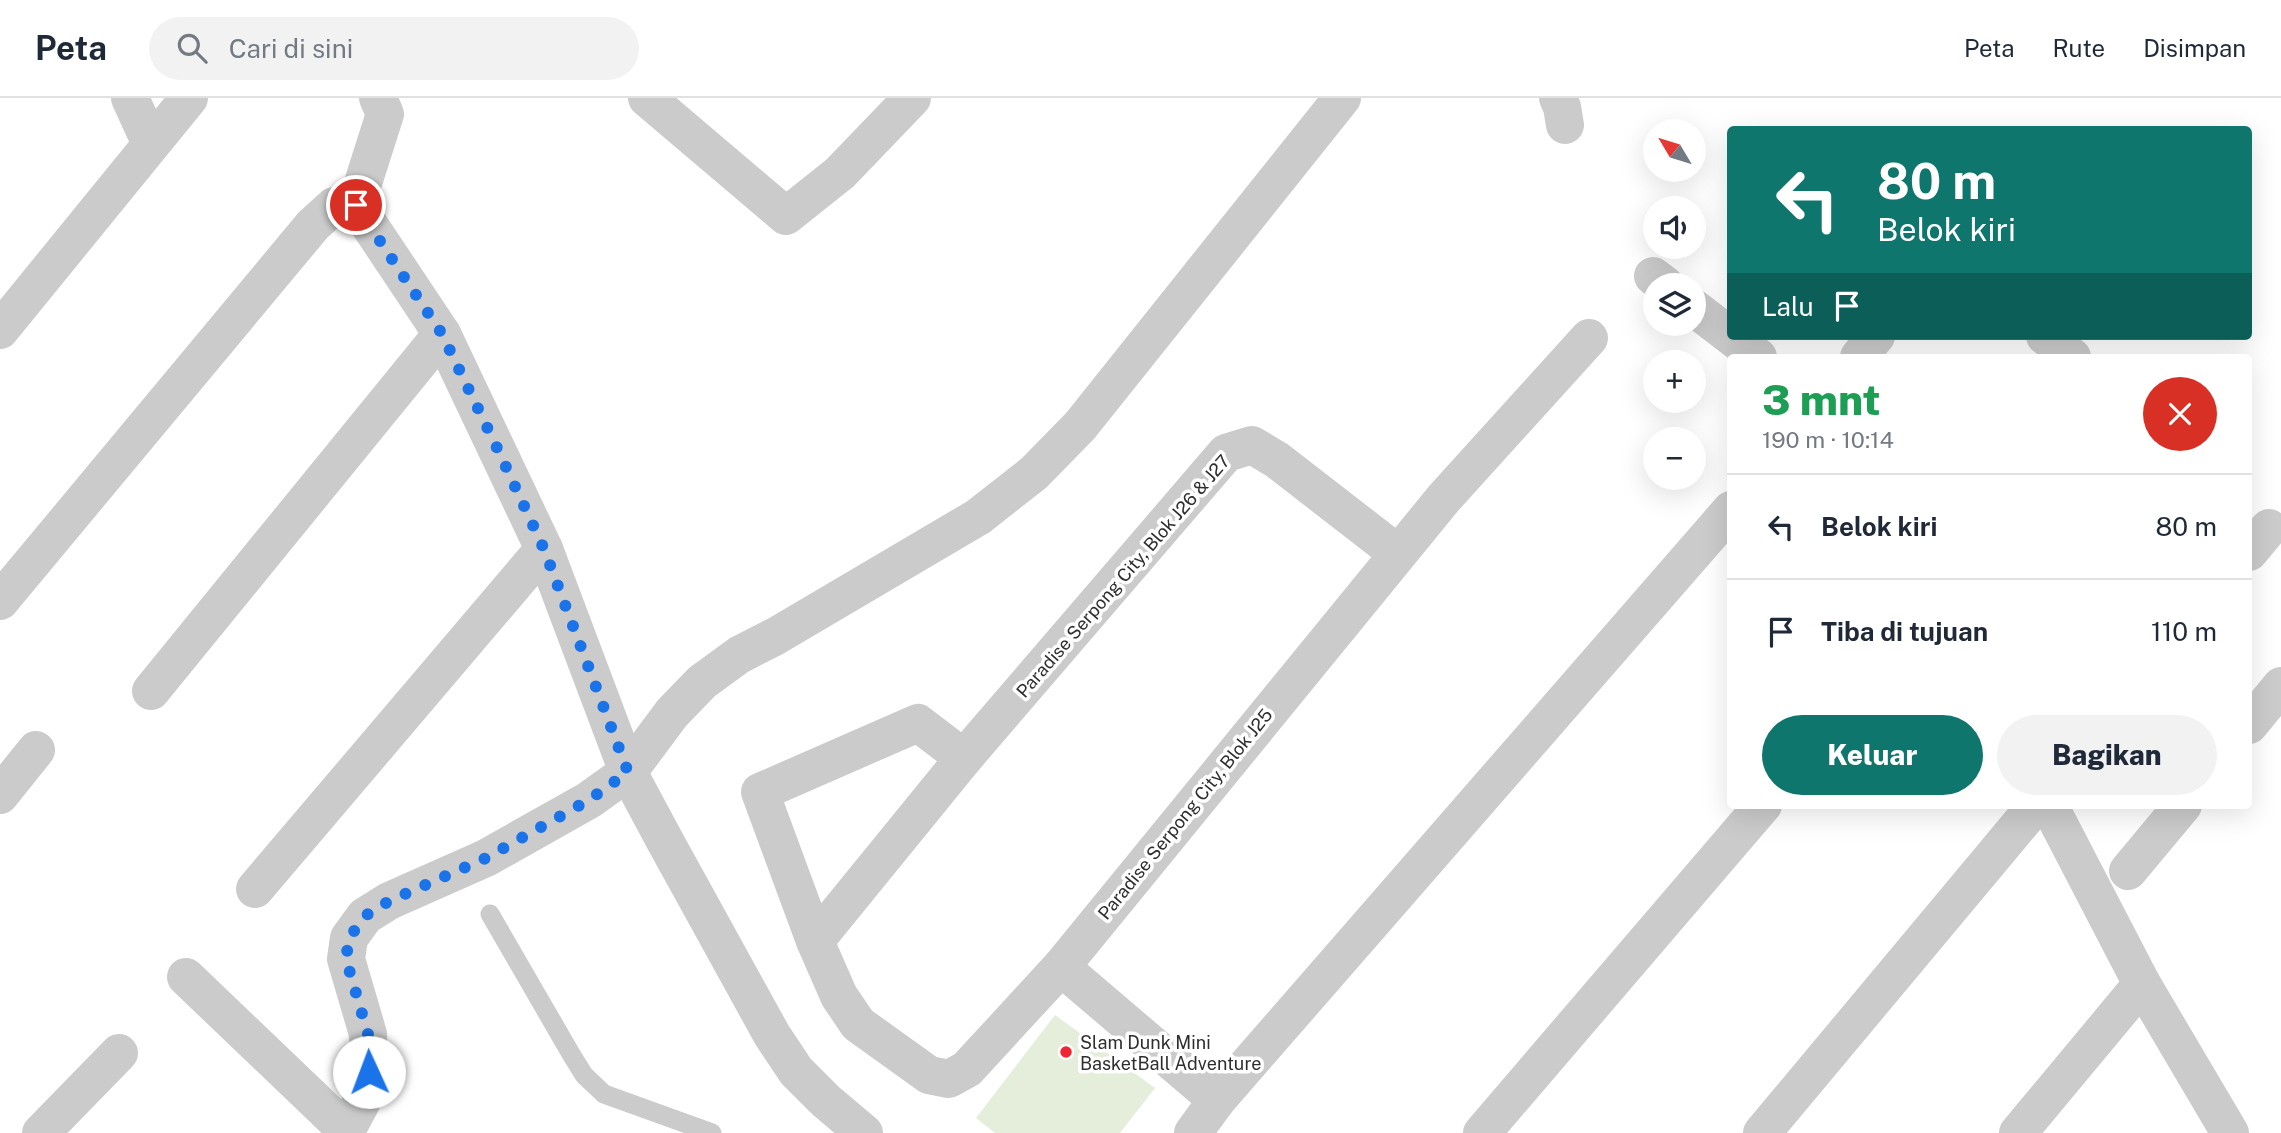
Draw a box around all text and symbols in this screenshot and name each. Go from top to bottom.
search box [149,17,639,80]
text: Peta [35,29,107,67]
icon: search [173,29,211,67]
text: Cari di sini [229,33,353,64]
text: Peta [1964,34,2015,62]
text: Rute [2053,34,2105,62]
text: Disimpan [2143,34,2246,62]
north arrow [1643,119,1706,182]
map controls [1643,119,1706,490]
text: 80 m [1877,152,1996,210]
icon: left [1762,154,1853,245]
pin [326,175,386,235]
icon: arrive [337,186,375,224]
button: sound [1643,196,1706,259]
text: Belok kiri [1877,211,2016,248]
button: layers [1643,273,1706,336]
icon: arrive [1828,287,1866,325]
text: Lalu [1762,291,1814,322]
button: + [1643,350,1706,413]
text: 3 mnt [1762,375,1880,424]
button: close [2143,377,2217,451]
text: 190 m · 10:14 [1762,426,1894,453]
button: − [1643,427,1706,490]
street label: Paradise Serpong City, Blok J26 & J27 [1012,450,1234,702]
icon: left [1762,508,1800,546]
text: Belok kiri [1821,511,1937,542]
text: 80 m [2156,511,2217,542]
icon: arrive [1762,613,1800,651]
text: Tiba di tujuan [1821,616,1988,647]
text: 110 m [2151,616,2217,647]
street label: Paradise Serpong City, Blok J25 [1093,704,1277,924]
button: Keluar [1762,715,1983,795]
button: Bagikan [1997,715,2217,795]
place label: Slam Dunk Mini BasketBall Adventure [1080,1032,1261,1074]
position arrow [332,1035,406,1109]
marker: Slam Dunk Mini BasketBall Adventure [1058,1044,1074,1060]

